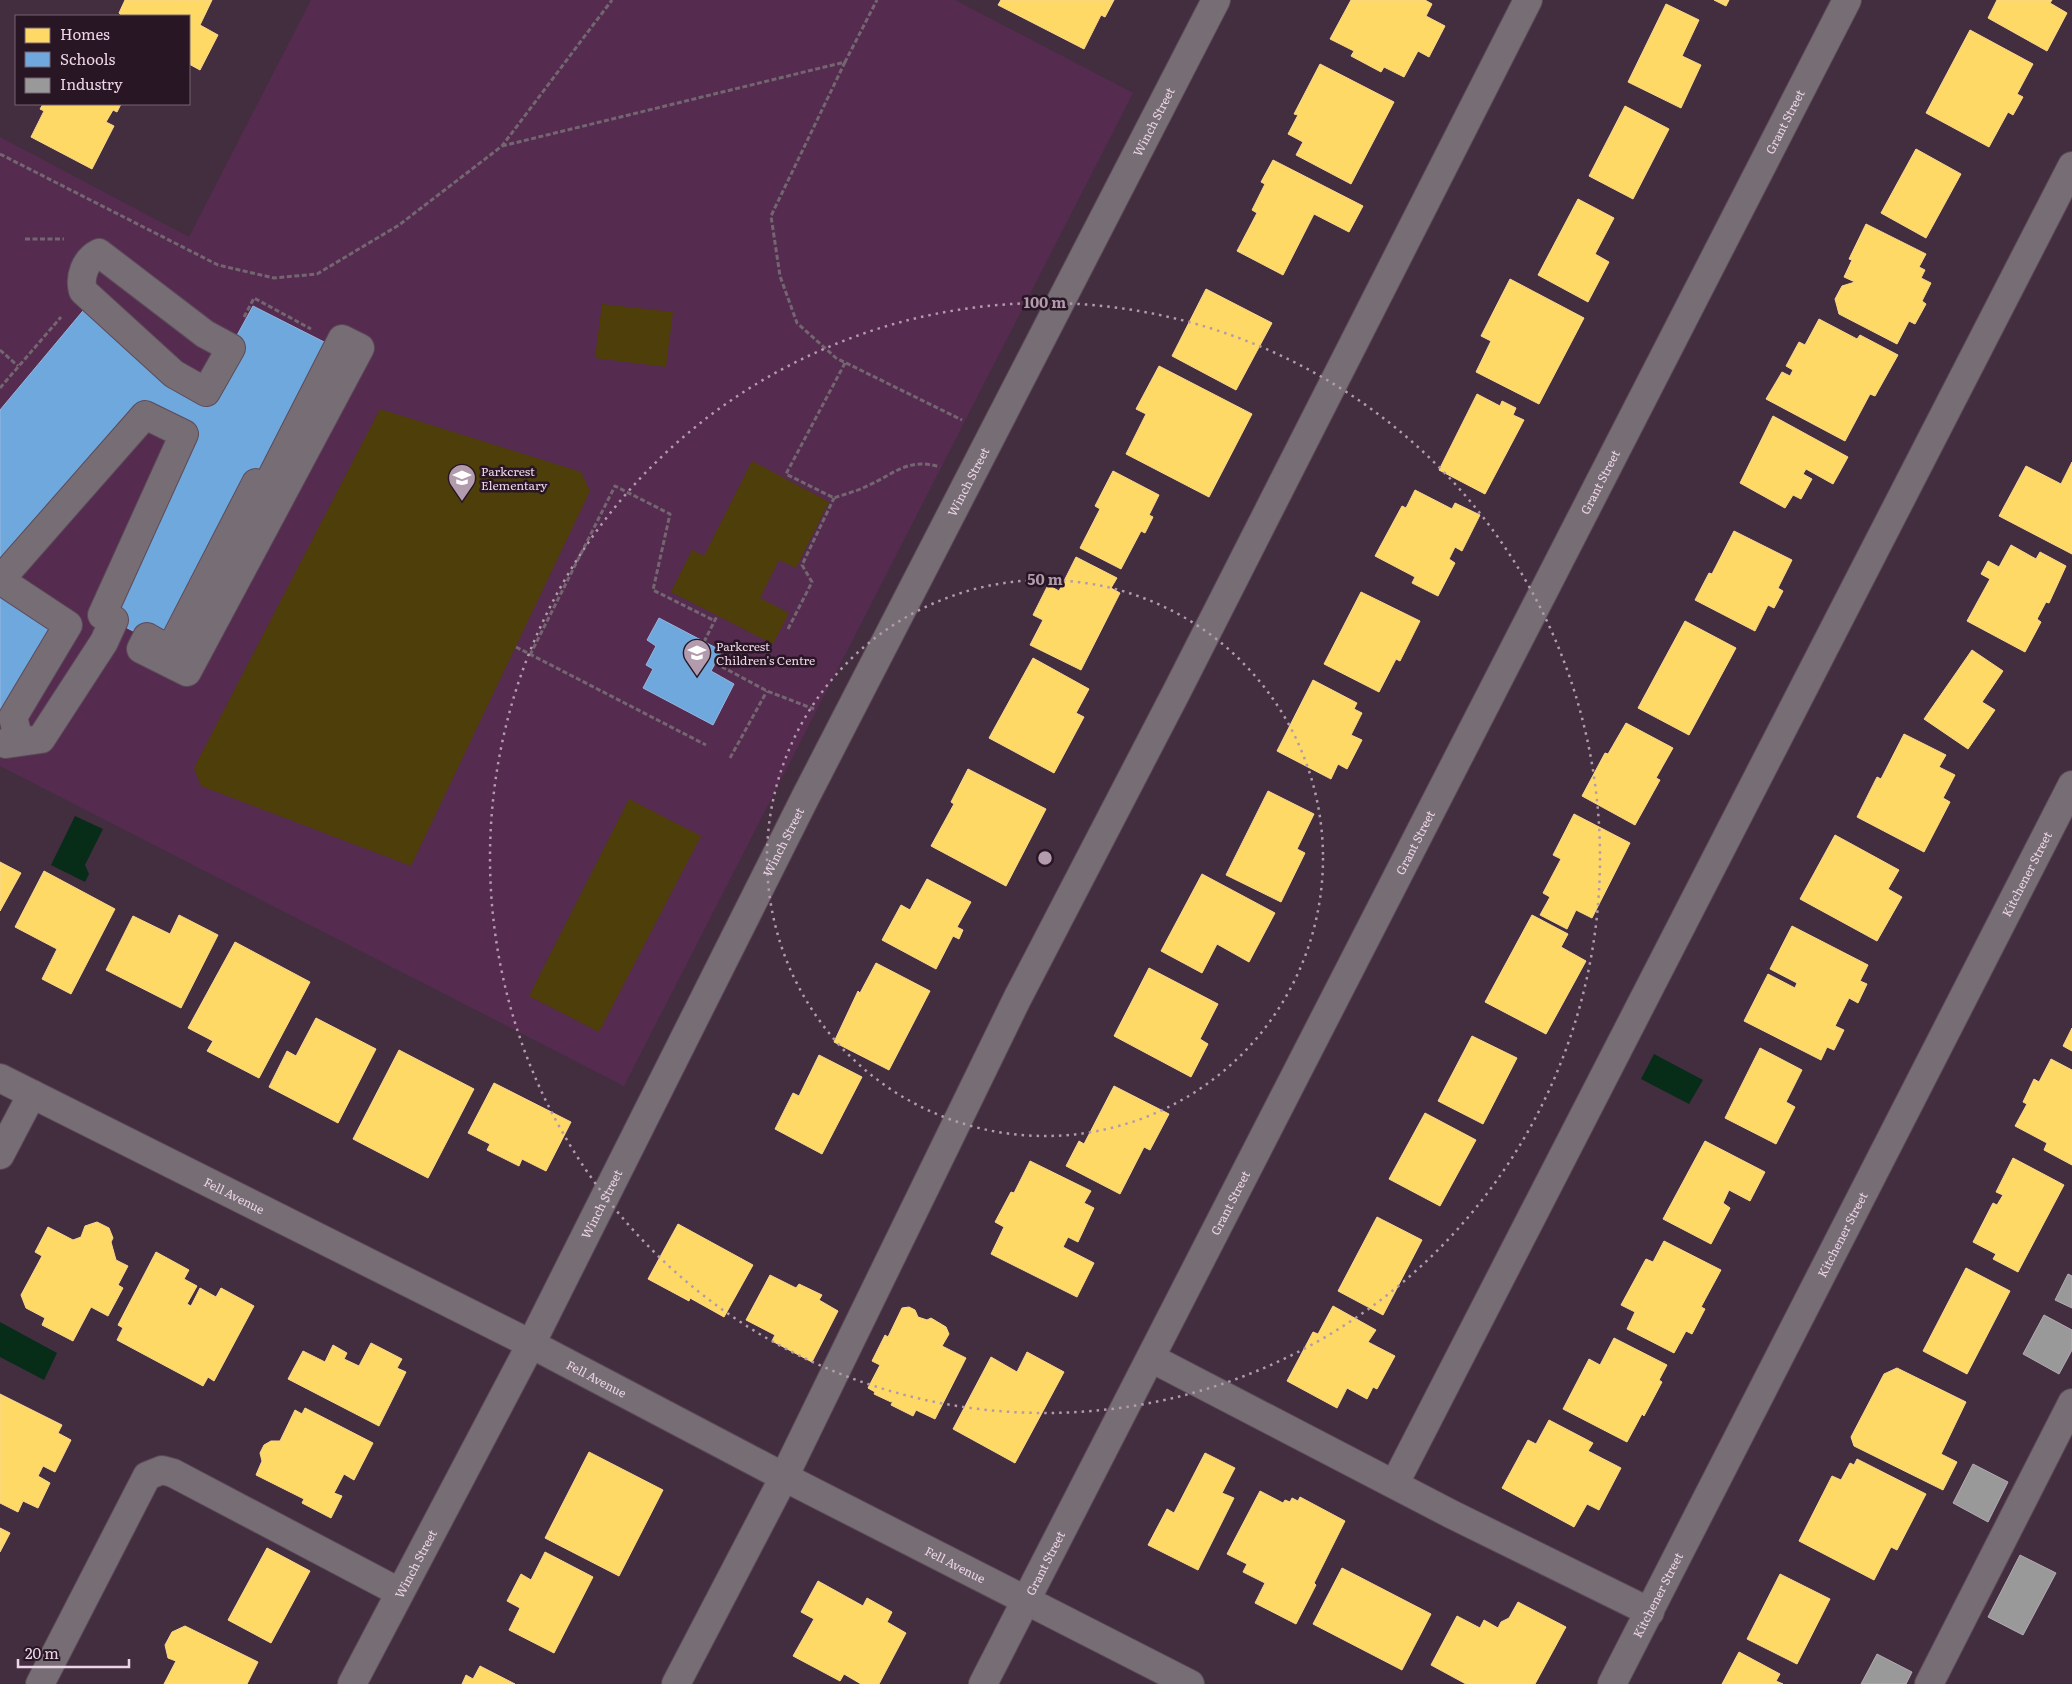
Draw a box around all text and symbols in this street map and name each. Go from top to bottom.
legend [15,15,190,105]
text: Homes [60,22,110,45]
text: Schools [60,47,116,70]
text: Industry [60,72,123,95]
street label: Winch Street [1128,84,1179,159]
street label: Grant Street [1761,86,1809,157]
text: 100 m [1024,290,1066,313]
street label: Winch Street [943,444,993,519]
street label: Grant Street [1576,446,1624,517]
place label: Parkcrest Elementary [481,462,548,494]
school or university icon: Parkcrest Elementary [447,463,477,502]
text: 50 m [1027,567,1063,590]
place label: Parkcrest Children's Centre [716,637,815,669]
school or university icon: Parkcrest Children's Centre [682,638,712,677]
street label: Winch Street [758,804,808,880]
street label: Grant Street [1391,807,1439,878]
street label: Kitchener Street [1997,828,2056,920]
centre of rings [1036,849,1054,867]
street label: Winch Street [576,1166,626,1242]
street label: Grant Street [1206,1167,1254,1238]
street label: Fell Avenue [201,1173,268,1218]
street label: Kitchener Street [1813,1188,1871,1280]
street label: Fell Avenue [563,1355,630,1402]
street label: Winch Street [390,1526,441,1601]
street label: Grant Street [1021,1527,1069,1598]
street label: Fell Avenue [922,1541,989,1587]
street label: Kitchener Street [1628,1549,1687,1641]
scale bar [18,1636,129,1668]
text: 20 m [25,1641,59,1664]

